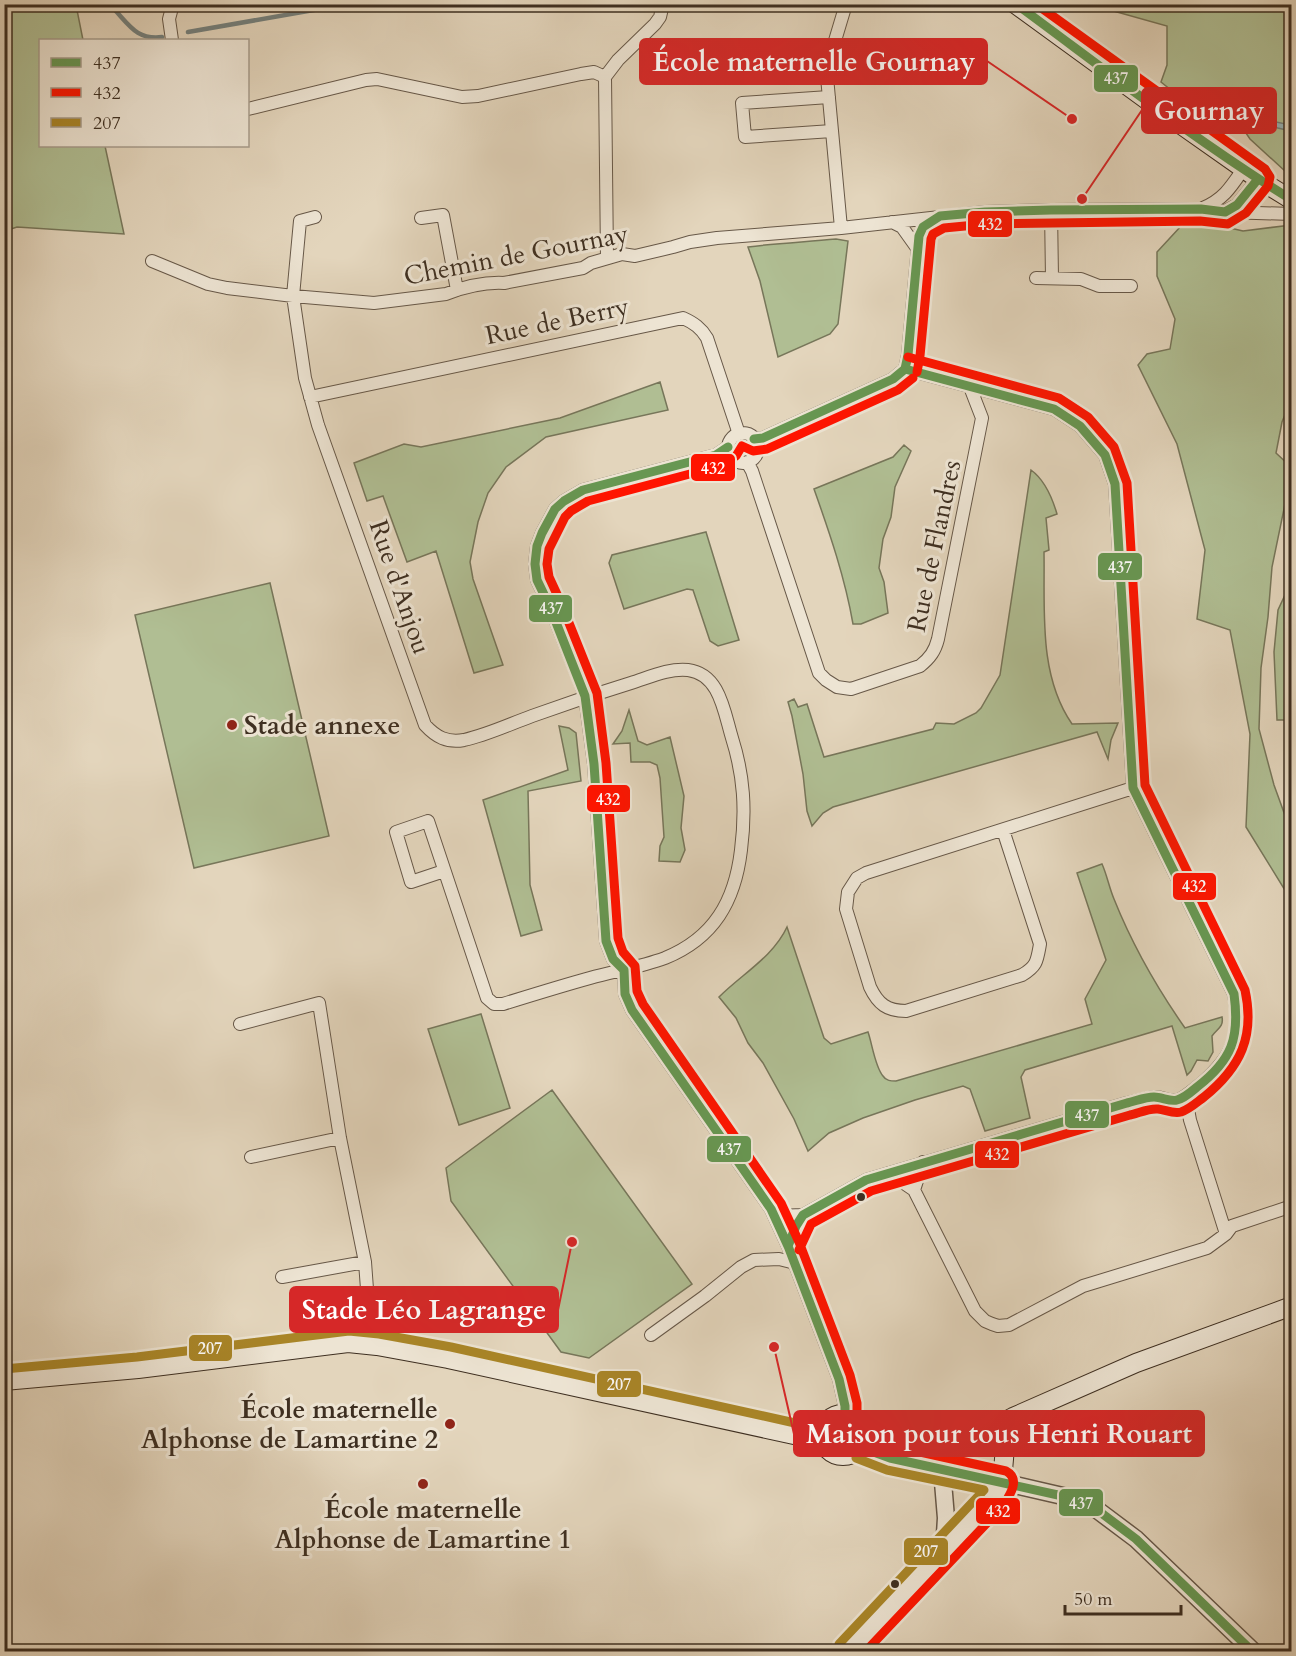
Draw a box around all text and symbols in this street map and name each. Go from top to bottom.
legend [39,39,249,147]
callout: École maternelle Gournay [640,39,987,84]
text: École maternelle Gournay [653,44,976,81]
text: 437 [93,51,121,76]
line badge: 437 [1093,64,1139,93]
text: 437 [1104,68,1128,90]
text: 432 [93,81,121,106]
callout: Gournay [1142,88,1276,133]
text: Gournay [1154,93,1265,130]
text: 207 [93,111,121,136]
line badge: 432 [967,210,1013,238]
text: 432 [978,214,1002,236]
street label: Chemin de Gournay [401,216,631,294]
street label: Rue de Berry [482,289,632,353]
line badge: 432 [690,453,736,482]
street label: Rue de Flandres [899,457,969,635]
text: 432 [701,458,725,480]
street label: Rue d'Anjou [361,515,439,659]
line badge: 437 [1097,552,1143,581]
text: 437 [1108,557,1132,579]
line badge: 437 [528,594,573,623]
text: 437 [539,598,563,620]
place label: Stade annexe [244,708,400,743]
marker: Stade annexe [225,718,239,732]
line badge: 432 [586,784,631,813]
text: 432 [596,789,620,811]
line badge: 432 [1172,872,1217,901]
text: 432 [1182,876,1206,898]
line badge: 437 [1064,1100,1110,1129]
text: 437 [1075,1105,1099,1127]
line badge: 437 [706,1135,752,1163]
text: 437 [717,1139,741,1161]
line badge: 432 [974,1140,1020,1169]
text: 432 [985,1144,1009,1166]
unlabelled marker [855,1191,867,1203]
callout: Stade Léo Lagrange [290,1287,558,1332]
text: Stade Léo Lagrange [302,1292,546,1329]
line badge: 207 [188,1334,233,1362]
text: 207 [198,1338,222,1360]
line badge: 207 [596,1370,642,1398]
text: 207 [607,1374,631,1396]
place label: École maternelle Alphonse de Lamartine 2 [141,1392,438,1457]
callout: Maison pour tous Henri Rouart [794,1411,1204,1456]
text: Maison pour tous Henri Rouart [806,1416,1192,1453]
marker: École maternelle Alphonse de Lamartine 2 [443,1417,457,1431]
marker: École maternelle Alphonse de Lamartine 1 [416,1477,430,1491]
line badge: 437 [1058,1488,1104,1517]
place label: École maternelle Alphonse de Lamartine 1 [274,1492,572,1557]
text: 437 [1069,1493,1093,1515]
line badge: 432 [975,1497,1021,1525]
text: 432 [986,1501,1010,1523]
line badge: 207 [903,1537,949,1566]
text: 207 [914,1541,938,1563]
unlabelled marker [889,1578,901,1590]
scale bar [1065,1578,1180,1616]
text: 50 m [1074,1587,1113,1612]

